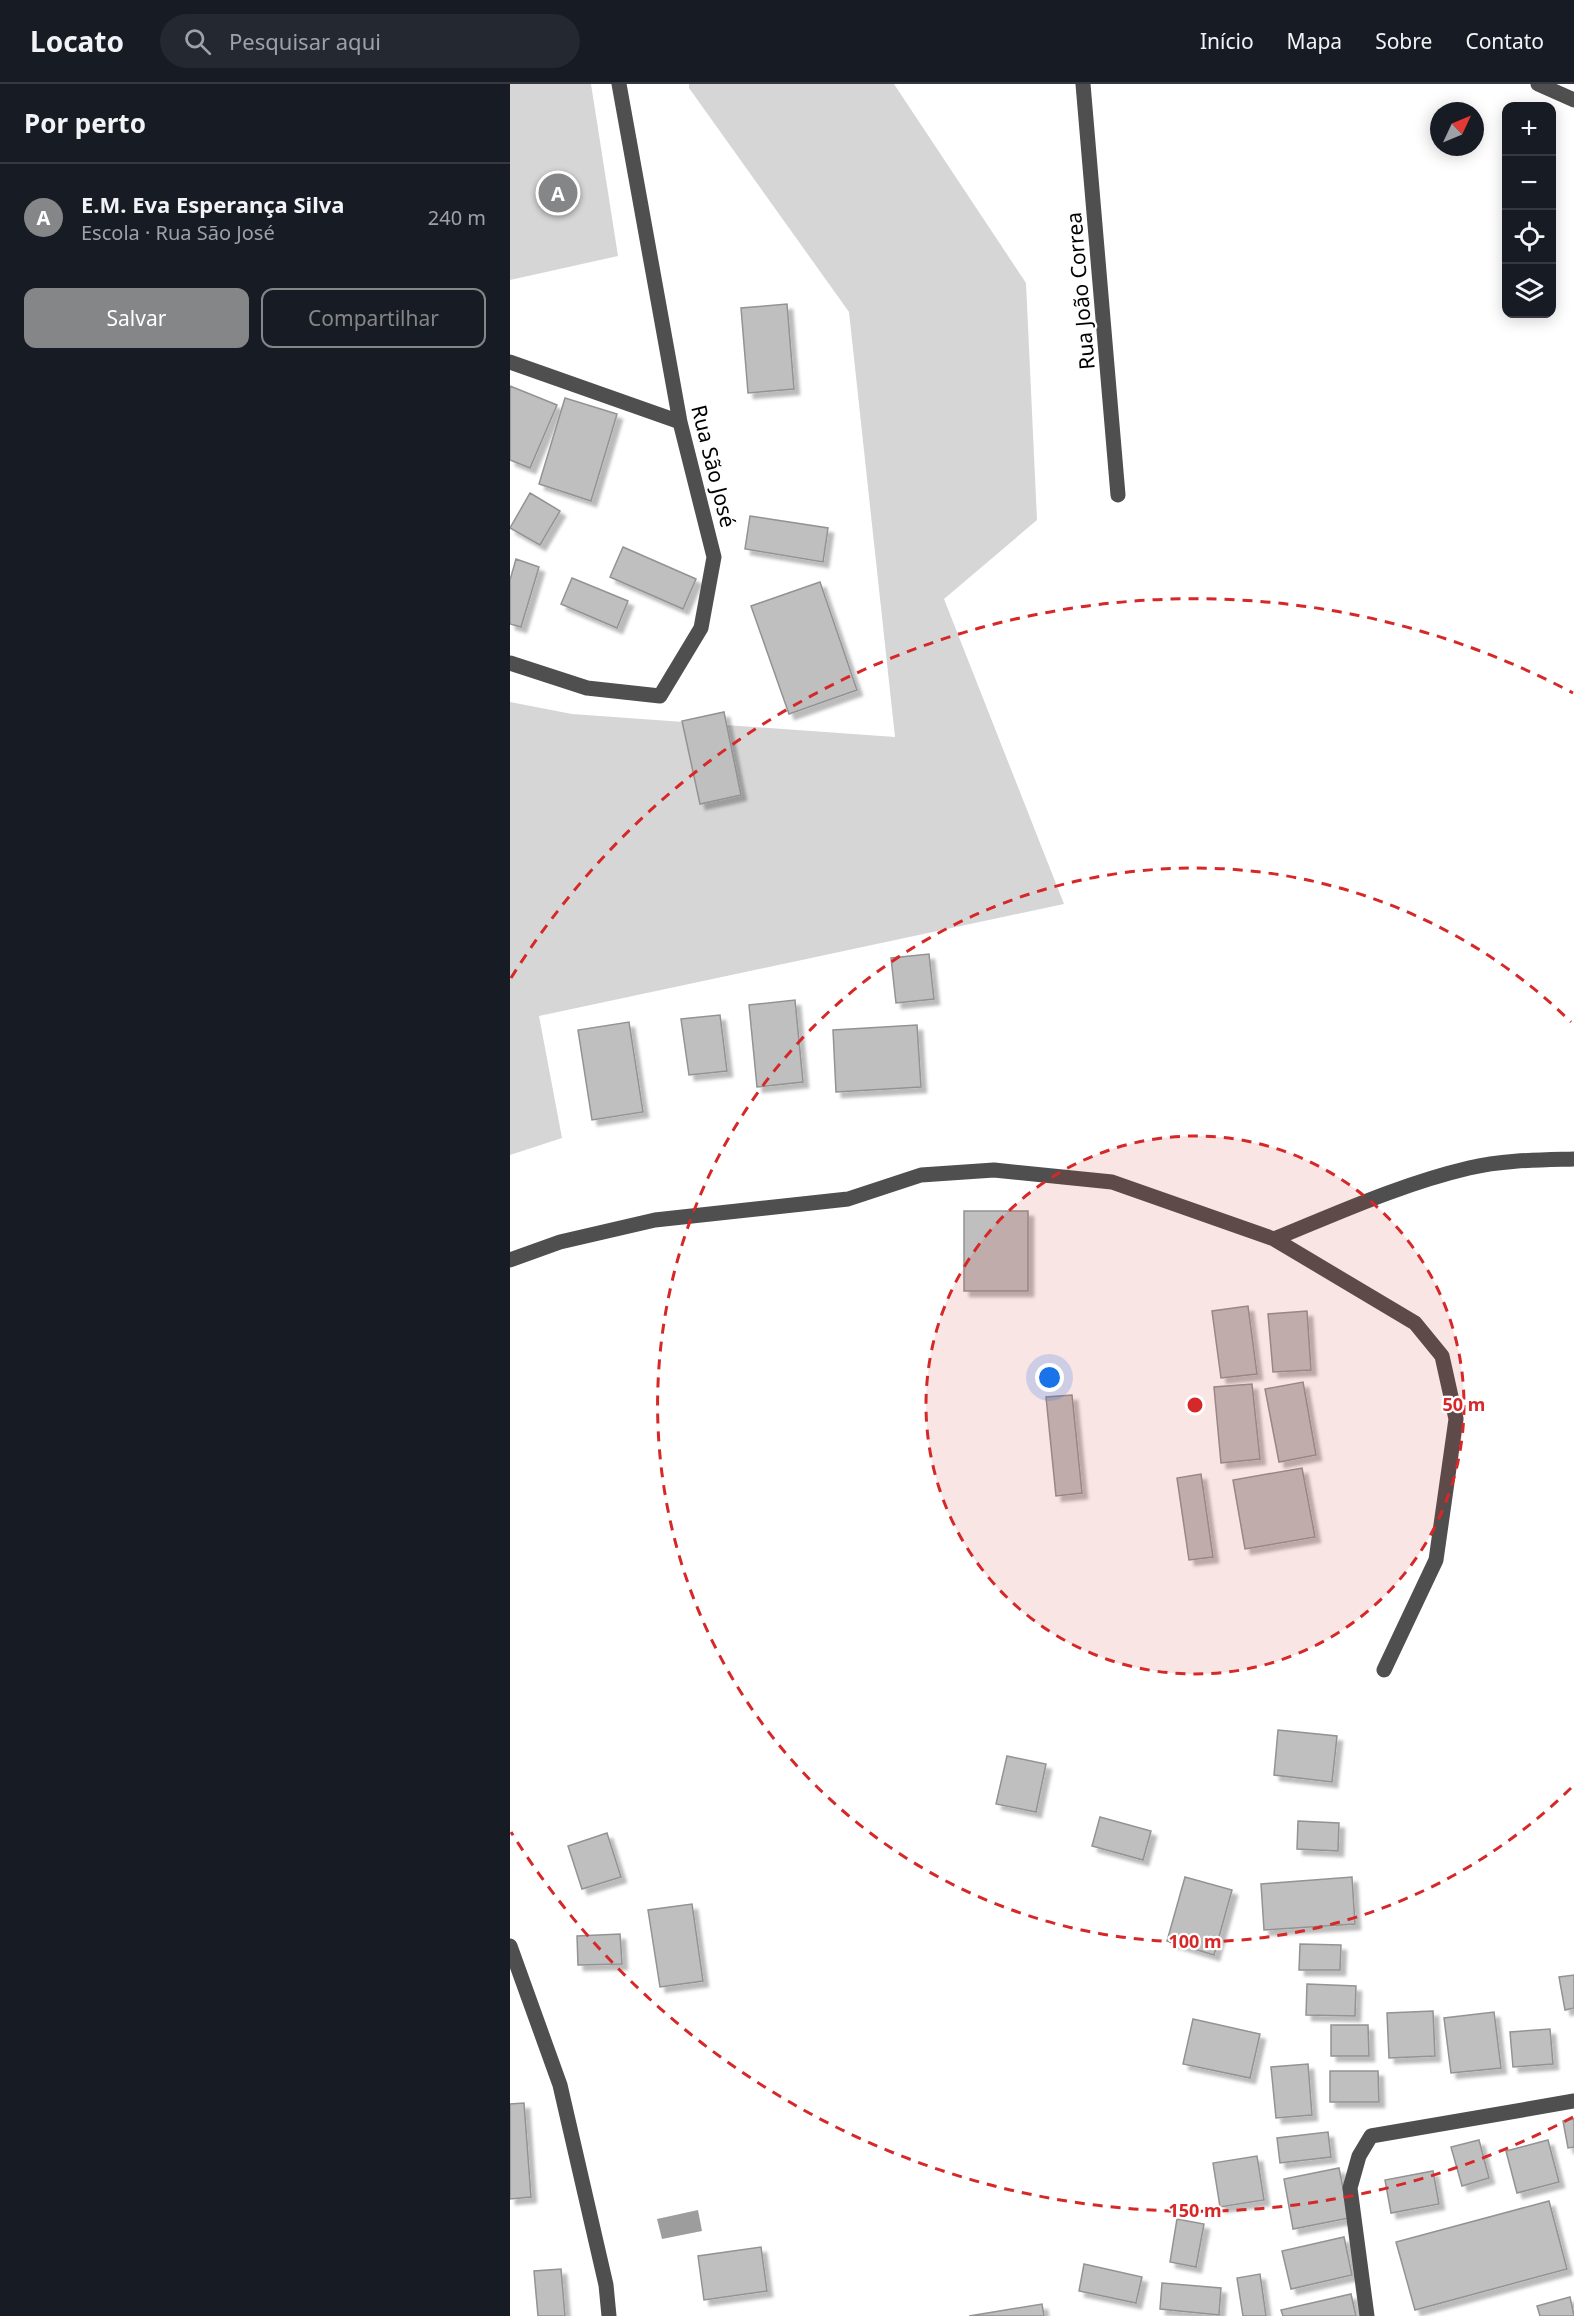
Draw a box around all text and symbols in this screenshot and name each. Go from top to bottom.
search box [160,14,580,68]
text: Locato [30,22,124,60]
icon: search [181,25,214,58]
text: Pesquisar aqui [229,26,381,56]
text: Início [1200,27,1254,55]
text: Mapa [1287,27,1342,55]
text: Sobre [1375,27,1432,55]
text: Contato [1465,27,1544,55]
north arrow [1430,102,1484,156]
map controls [1502,102,1556,318]
button: + [1502,102,1556,156]
text: Por perto [24,105,146,141]
button: − [1502,156,1556,210]
pin: A [538,170,578,216]
text: E.M. Eva Esperança Silva [81,189,344,219]
text: A [37,204,50,231]
text: 240 m [428,204,486,231]
button: locate [1502,210,1556,264]
street label: Rua João Correa [1059,211,1101,371]
text: Escola · Rua São José [81,219,275,246]
button: layers [1502,264,1556,318]
button: Salvar [24,288,249,348]
button: Compartilhar [261,288,486,348]
street label: Rua São José [685,402,743,530]
your location [1035,1363,1064,1392]
text: 50 m [1443,1392,1485,1416]
centre of rings [1185,1395,1205,1415]
text: 100 m [1168,1929,1222,1953]
text: 150 m [1168,2198,1222,2222]

